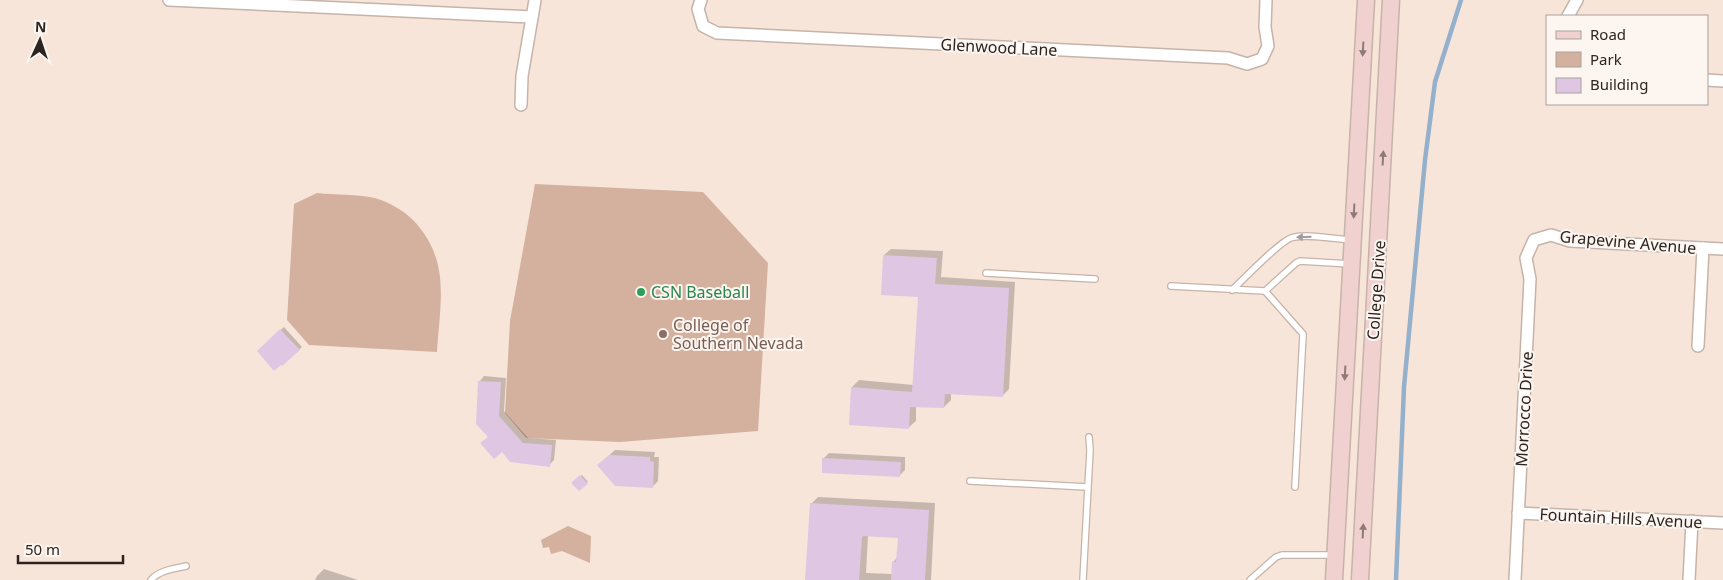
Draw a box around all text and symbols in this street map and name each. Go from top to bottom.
north arrow [15,15,65,65]
legend [1546,15,1708,105]
text: N [35,17,47,36]
text: Road [1590,24,1626,44]
street label: Glenwood Lane [940,33,1058,61]
one-way arrow [1358,41,1366,57]
text: Park [1590,49,1622,69]
text: Building [1590,74,1648,94]
one-way arrow [1380,150,1388,166]
one-way arrow [1349,203,1357,219]
street label: Grapevine Avenue [1559,225,1697,259]
one-way arrow [1295,234,1311,242]
street label: College Drive [1362,240,1390,340]
place label: CSN Baseball [651,281,749,303]
marker: CSN Baseball [635,286,647,298]
place label: College of Southern Nevada [673,314,803,354]
marker: College of Southern Nevada [657,328,669,340]
street label: Morrocco Drive [1510,351,1538,467]
one-way arrow [1341,365,1349,381]
street label: Fountain Hills Avenue [1539,503,1703,533]
one-way arrow [1359,523,1367,539]
scale bar [18,532,122,564]
text: 50 m [25,539,60,559]

